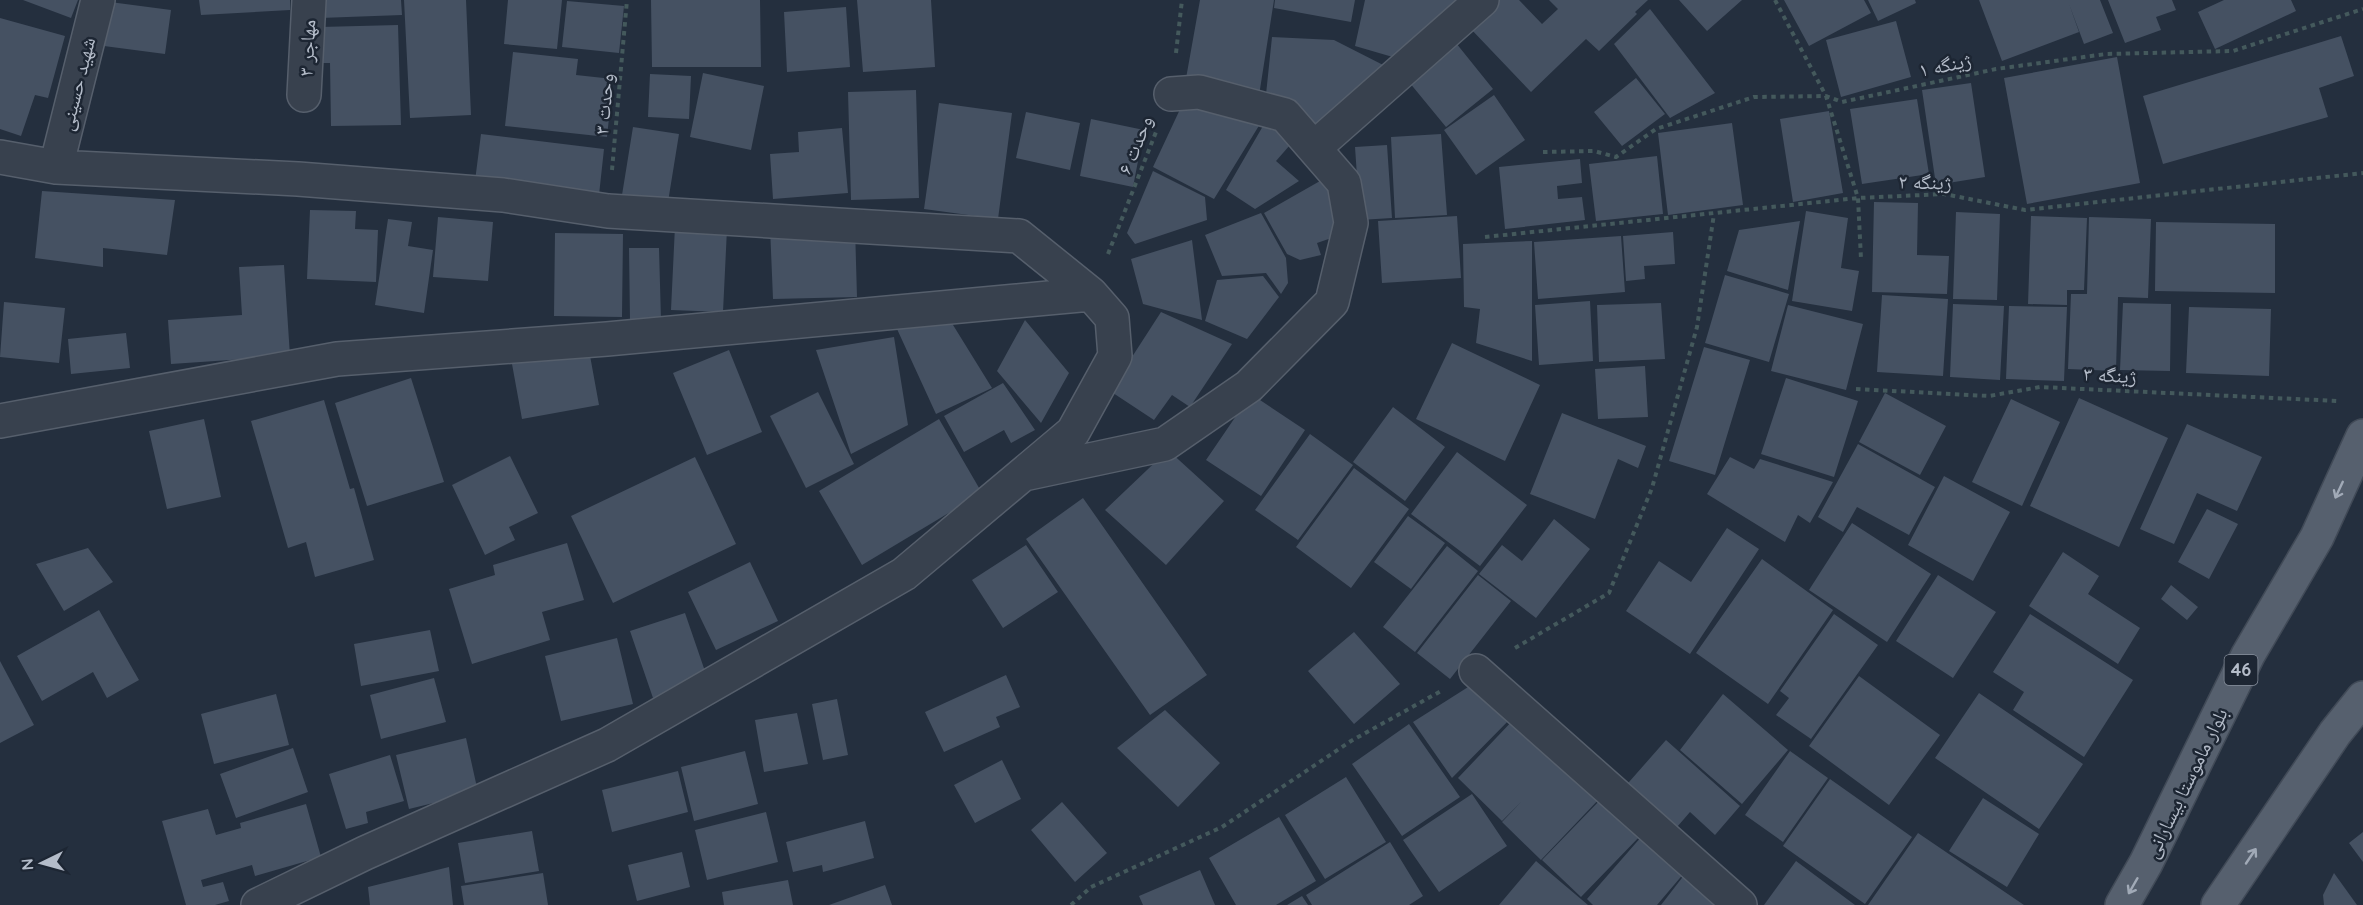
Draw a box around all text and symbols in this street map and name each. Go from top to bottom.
street label: مهاجر ۳ [293,19,320,77]
street label: شهید حسینی [53,34,100,133]
street label: ژینگه ۱ [1916,47,1973,82]
street label: وحدت ۳ [588,72,619,136]
street label: وحدت ۶ [1111,112,1158,178]
street label: ژینگه ۲ [1898,169,1952,194]
street label: ژینگه ۳ [2083,361,2137,388]
one-way arrow [2332,480,2344,498]
road number: 46 [2224,655,2258,685]
street label: بلوار ماموستا بیسارانی [2138,704,2233,862]
north arrow [12,833,72,893]
one-way arrow [2245,849,2257,865]
text: N [17,858,38,871]
one-way arrow [2127,877,2139,894]

